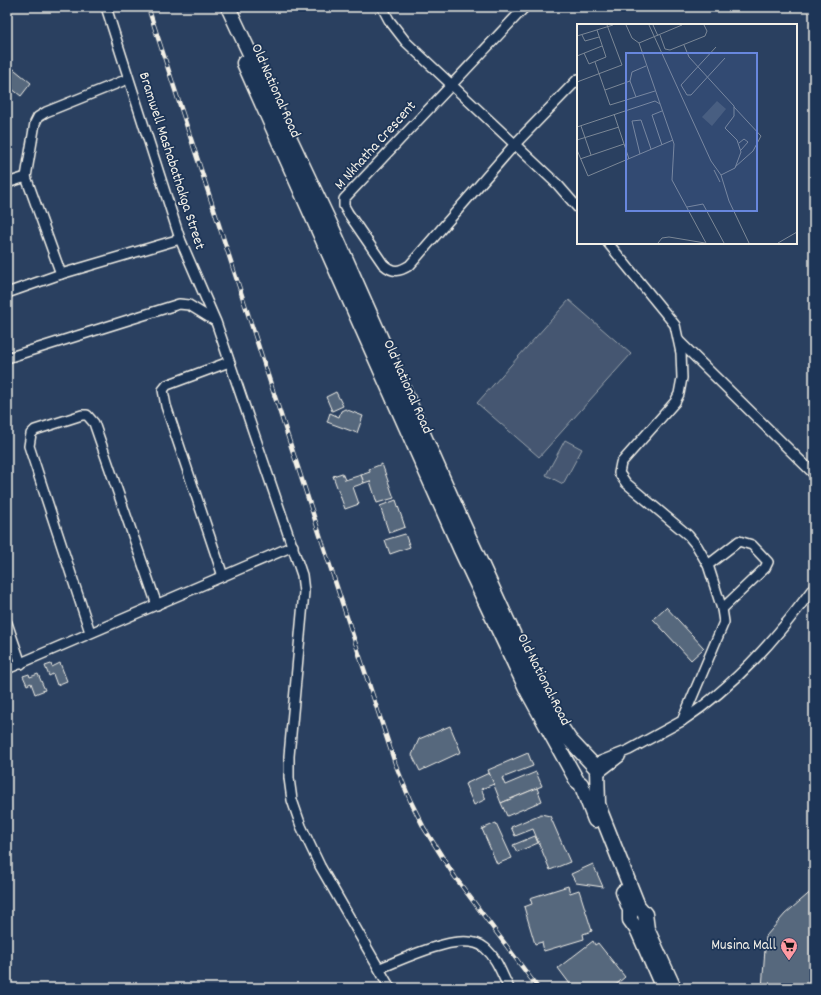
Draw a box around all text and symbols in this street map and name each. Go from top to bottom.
inset map [577,24,797,244]
street label: Old National Road [244,40,306,142]
street label: Bramwell Mashabathakga Street [132,69,210,253]
street label: M Nkhatha Crescent [330,96,422,196]
street label: Old National Road [376,336,438,438]
street label: Old National Road [510,630,576,730]
place label: Musina Mall [711,935,776,957]
supermarket icon: Musina Mall [779,936,799,961]

